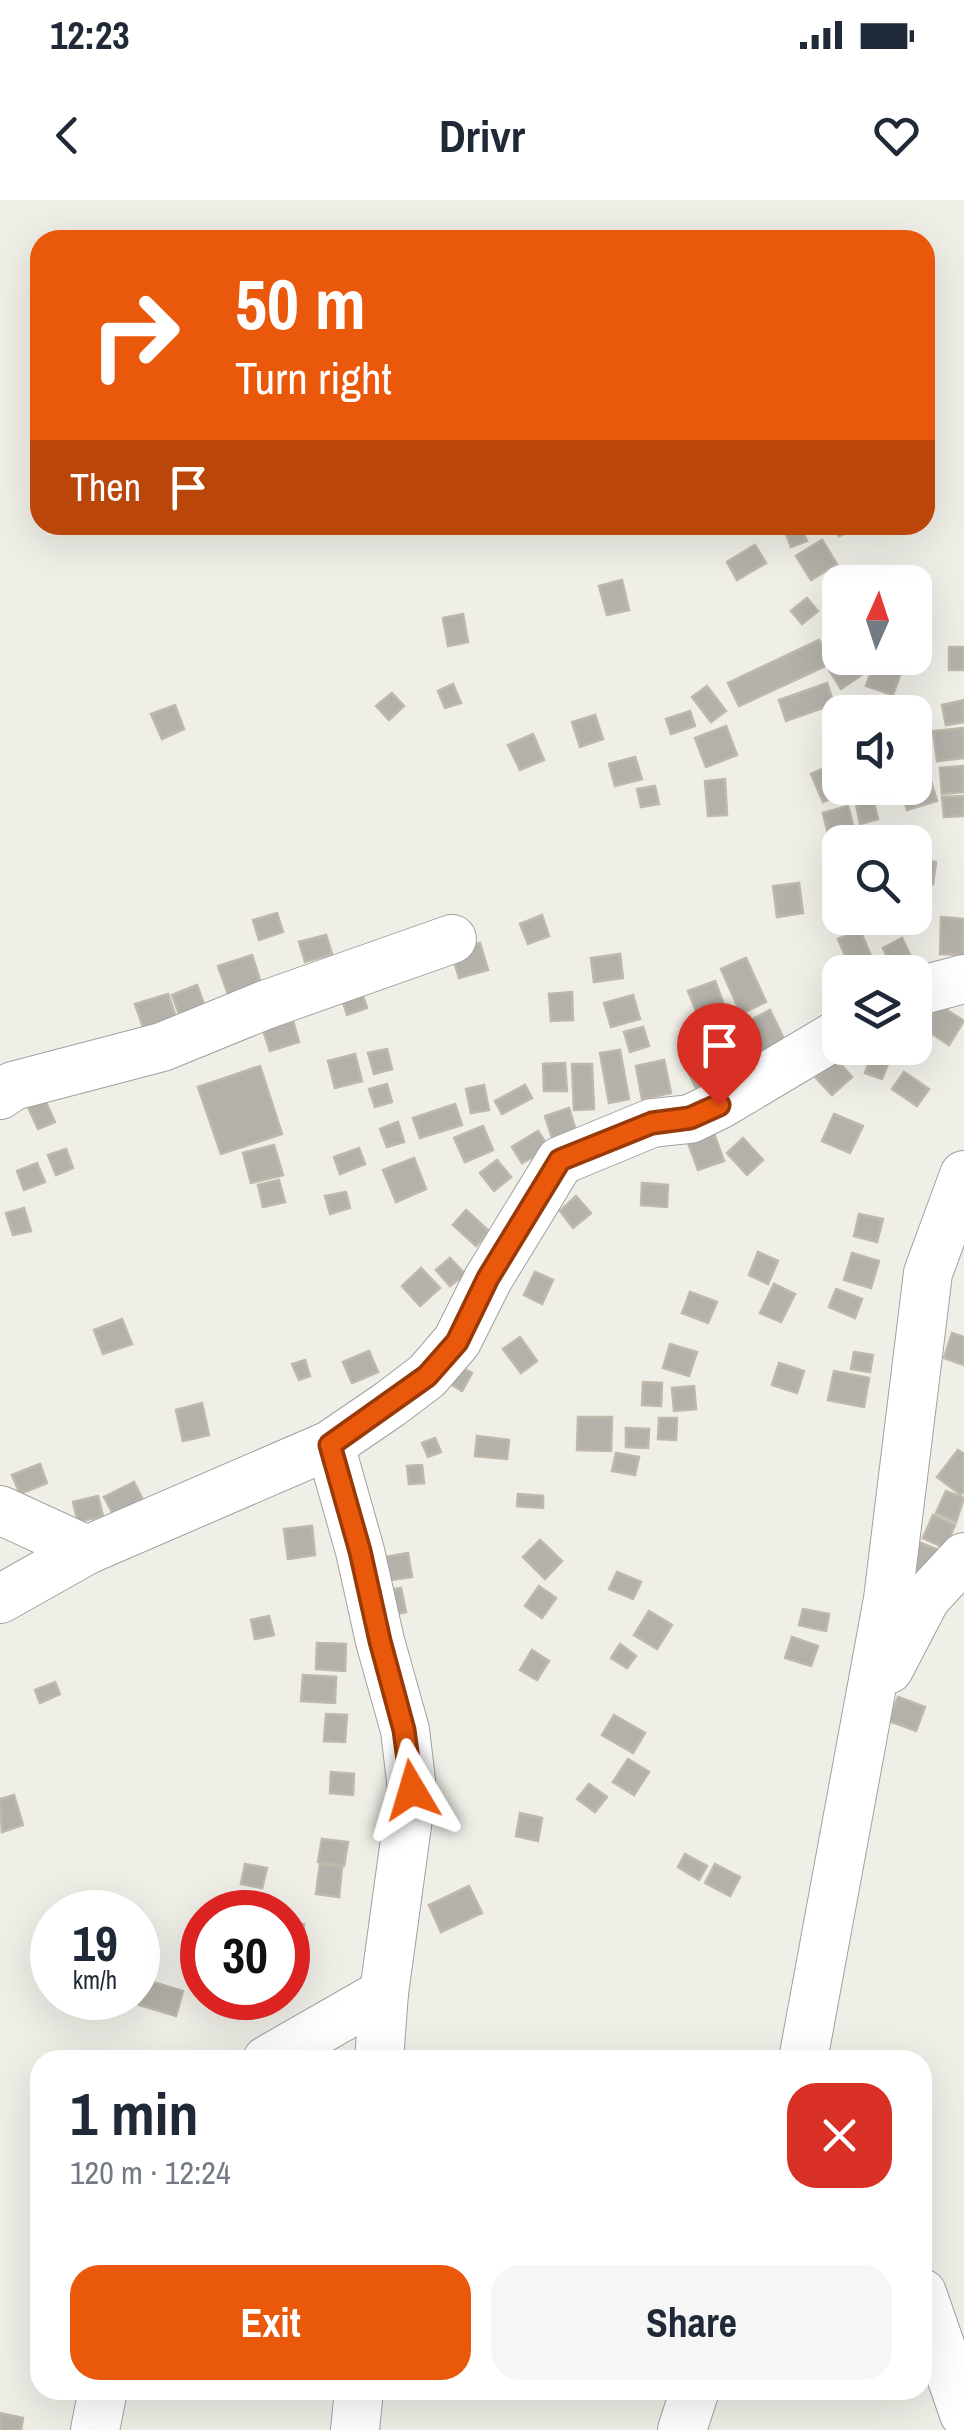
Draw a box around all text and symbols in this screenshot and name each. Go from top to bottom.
text: 12:23 [50,10,130,61]
text: Drivr [439,105,525,166]
icon: back [40,108,95,163]
icon: heart [869,108,924,163]
text: 50 m [235,257,366,351]
icon: right [70,270,200,400]
text: Turn right [235,347,392,408]
icon: arrive [161,460,216,515]
text: Then [70,462,141,513]
north arrow [822,565,932,675]
map controls [822,565,932,1065]
button: sound [822,695,932,805]
button: search [822,825,932,935]
button: layers [822,955,932,1065]
pin [677,1003,762,1106]
icon: arrive [692,1018,747,1073]
position arrow [360,1738,464,1842]
speed limit sign: 30 [180,1890,310,2020]
text: 19 [72,1909,118,1977]
text: km/h [73,1963,117,1997]
text: 1 min [70,2073,199,2154]
button: close [787,2083,892,2188]
text: 120 m · 12:24 [70,2151,230,2194]
button: Exit [70,2265,471,2380]
button: Share [491,2265,892,2380]

